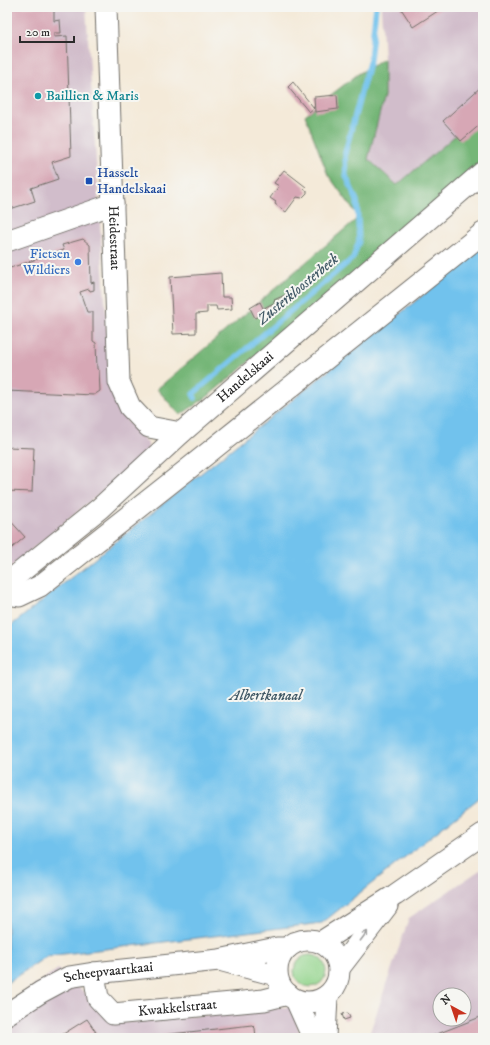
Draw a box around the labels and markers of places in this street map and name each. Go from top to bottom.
place label: Baillien & Maris [46,87,139,105]
marker: Baillien & Maris [33,91,43,101]
place label: Hasselt Handelskaai [97,164,166,198]
marker: Hasselt Handelskaai [84,176,94,186]
place label: Fietsen Wildiers [22,245,71,279]
marker: Fietsen Wildiers [73,257,83,267]

